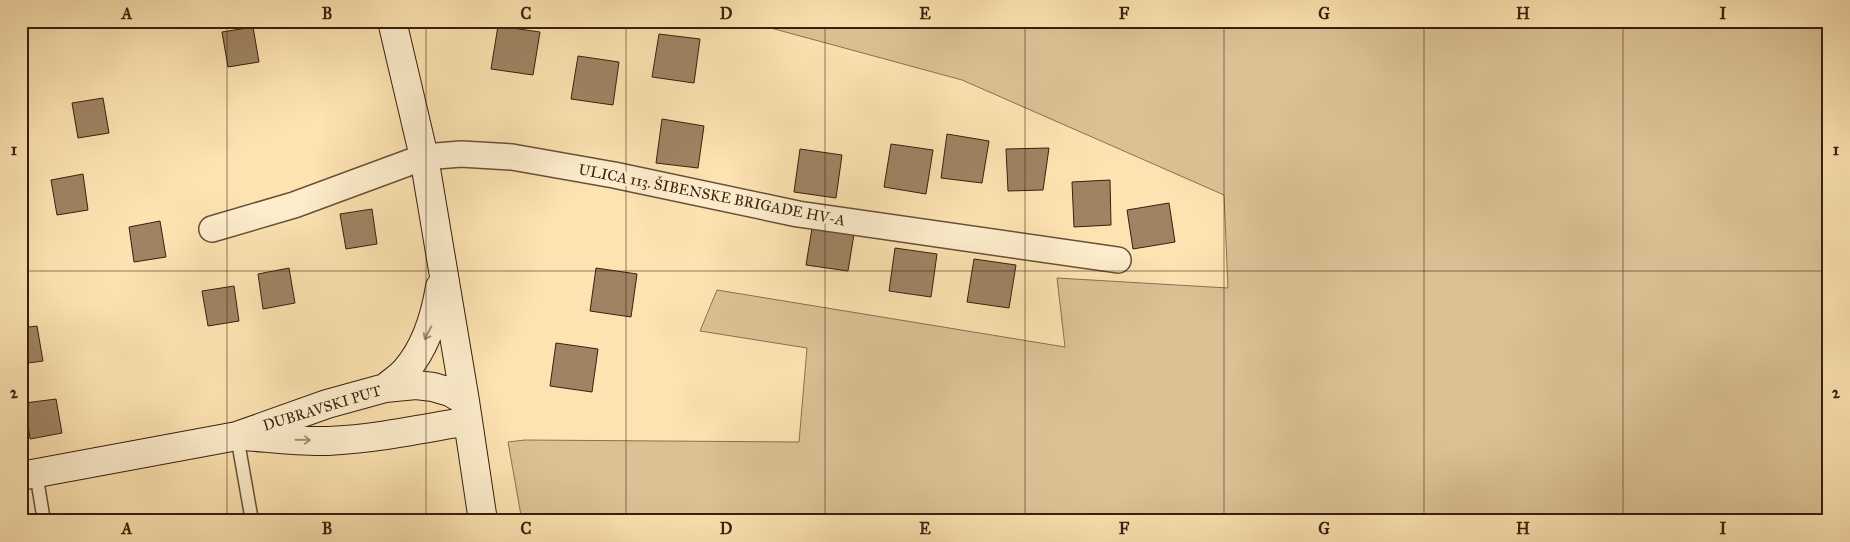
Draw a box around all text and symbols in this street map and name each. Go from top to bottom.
text: A [121,4,133,23]
text: B [322,4,332,23]
text: C [521,4,532,23]
text: D [720,4,733,23]
text: E [919,4,931,23]
text: F [1119,4,1130,23]
text: G [1318,4,1330,23]
text: H [1516,4,1530,23]
text: I [1720,4,1727,23]
text: 1 [11,140,18,159]
text: 1 [1833,140,1840,159]
street label: ULICA 113. ŠIBENSKE BRIGADE HV-A [577,159,847,230]
one-way arrow [423,325,432,340]
street label: DUBRAVSKI PUT [261,381,383,435]
text: 2 [10,383,19,402]
text: 2 [1832,383,1841,402]
one-way arrow [295,436,311,445]
text: A [121,519,133,538]
text: B [322,519,332,538]
text: C [521,519,532,538]
text: D [720,519,733,538]
text: E [919,519,931,538]
text: F [1119,519,1130,538]
text: G [1318,519,1330,538]
text: H [1516,519,1530,538]
text: I [1720,519,1727,538]

